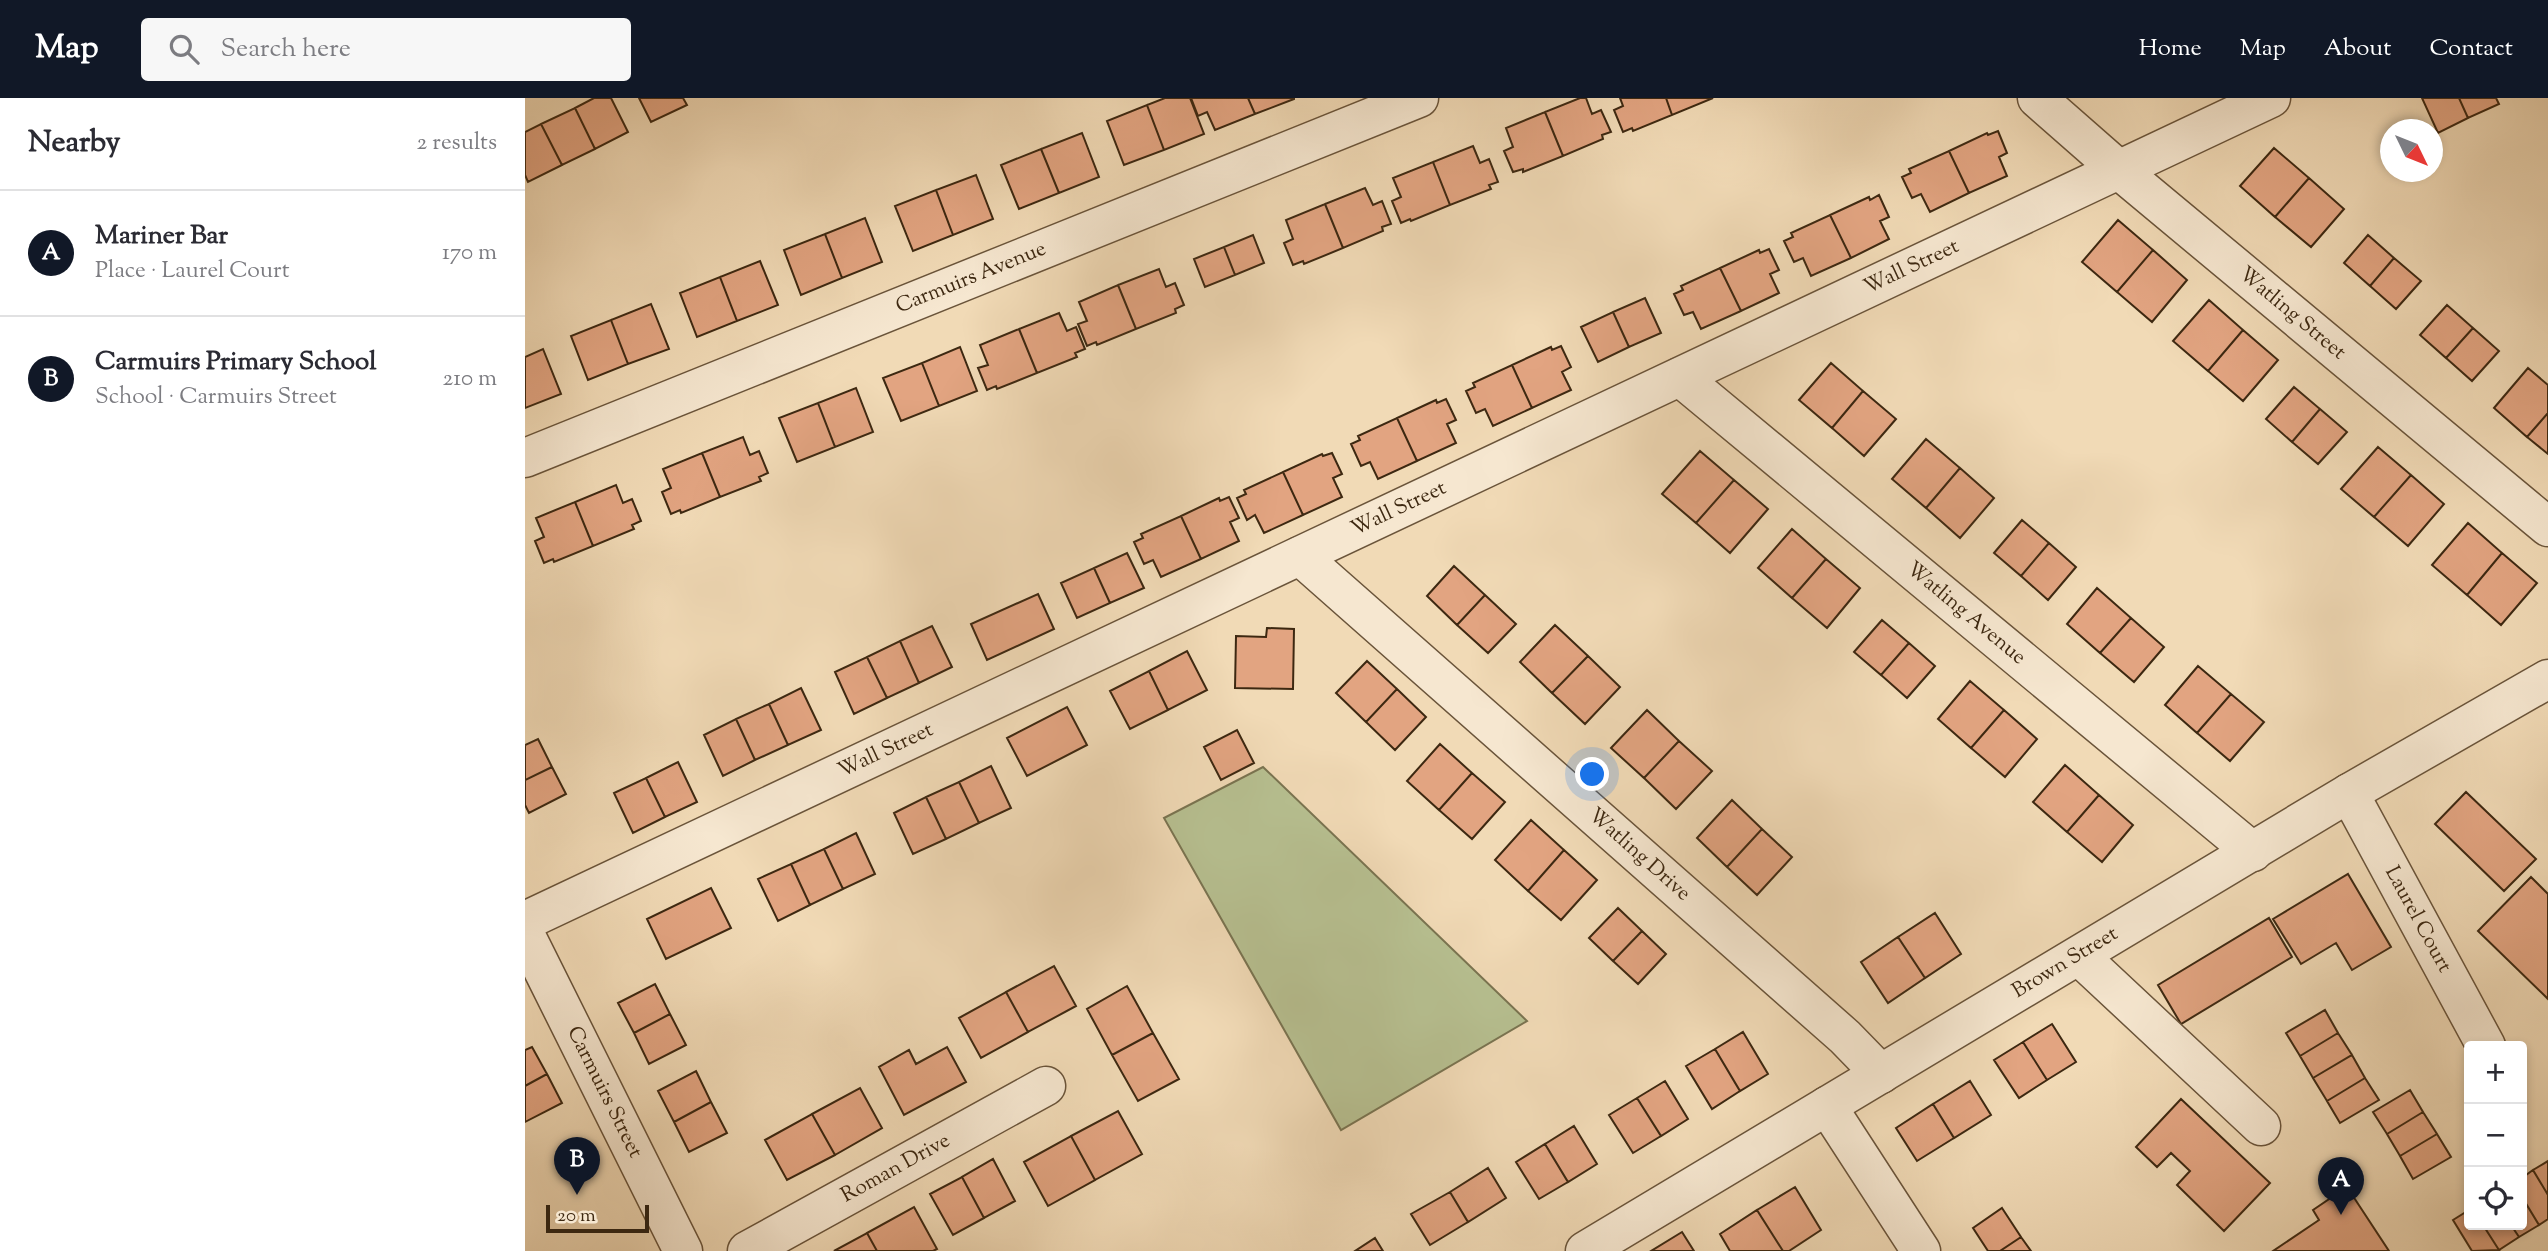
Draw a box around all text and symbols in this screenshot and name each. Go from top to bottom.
search box [141,18,631,81]
text: Map [35,25,99,73]
icon: search [165,30,203,68]
text: Search here [221,31,351,68]
text: Home [2139,32,2202,66]
text: Map [2240,32,2286,66]
text: About [2324,32,2391,66]
text: Contact [2429,32,2513,66]
north arrow [2380,119,2443,182]
text: Nearby [28,122,120,165]
text: 2 results [417,127,497,160]
text: Mariner Bar [95,218,228,255]
street label: Wall Street [1859,232,1964,303]
street label: Carmuirs Avenue [891,235,1051,322]
text: A [42,237,60,270]
text: 170 m [442,237,497,270]
text: Place · Laurel Court [95,255,290,288]
street label: Watling Street [2232,260,2352,368]
text: Carmuirs Primary School [95,344,376,381]
text: B [44,363,58,396]
text: 210 m [443,363,497,396]
text: School · Carmuirs Street [95,381,337,414]
street label: Wall Street [1346,474,1451,544]
street label: Watling Avenue [1899,555,2032,672]
street label: Wall Street [833,716,939,786]
your location [1575,757,1609,791]
street label: Watling Drive [1581,801,1697,909]
street label: Laurel Court [2377,861,2459,978]
street label: Brown Street [2007,920,2124,1006]
street label: Carmuirs Street [558,1021,649,1164]
map controls [2464,1041,2527,1230]
button: + [2464,1041,2527,1104]
button: − [2464,1104,2527,1167]
street label: Roman Drive [836,1127,956,1211]
pin: B [554,1137,600,1195]
pin: A [2318,1157,2364,1215]
button: locate [2464,1167,2527,1230]
scale bar [546,1202,649,1234]
text: 20 m [557,1203,596,1230]

